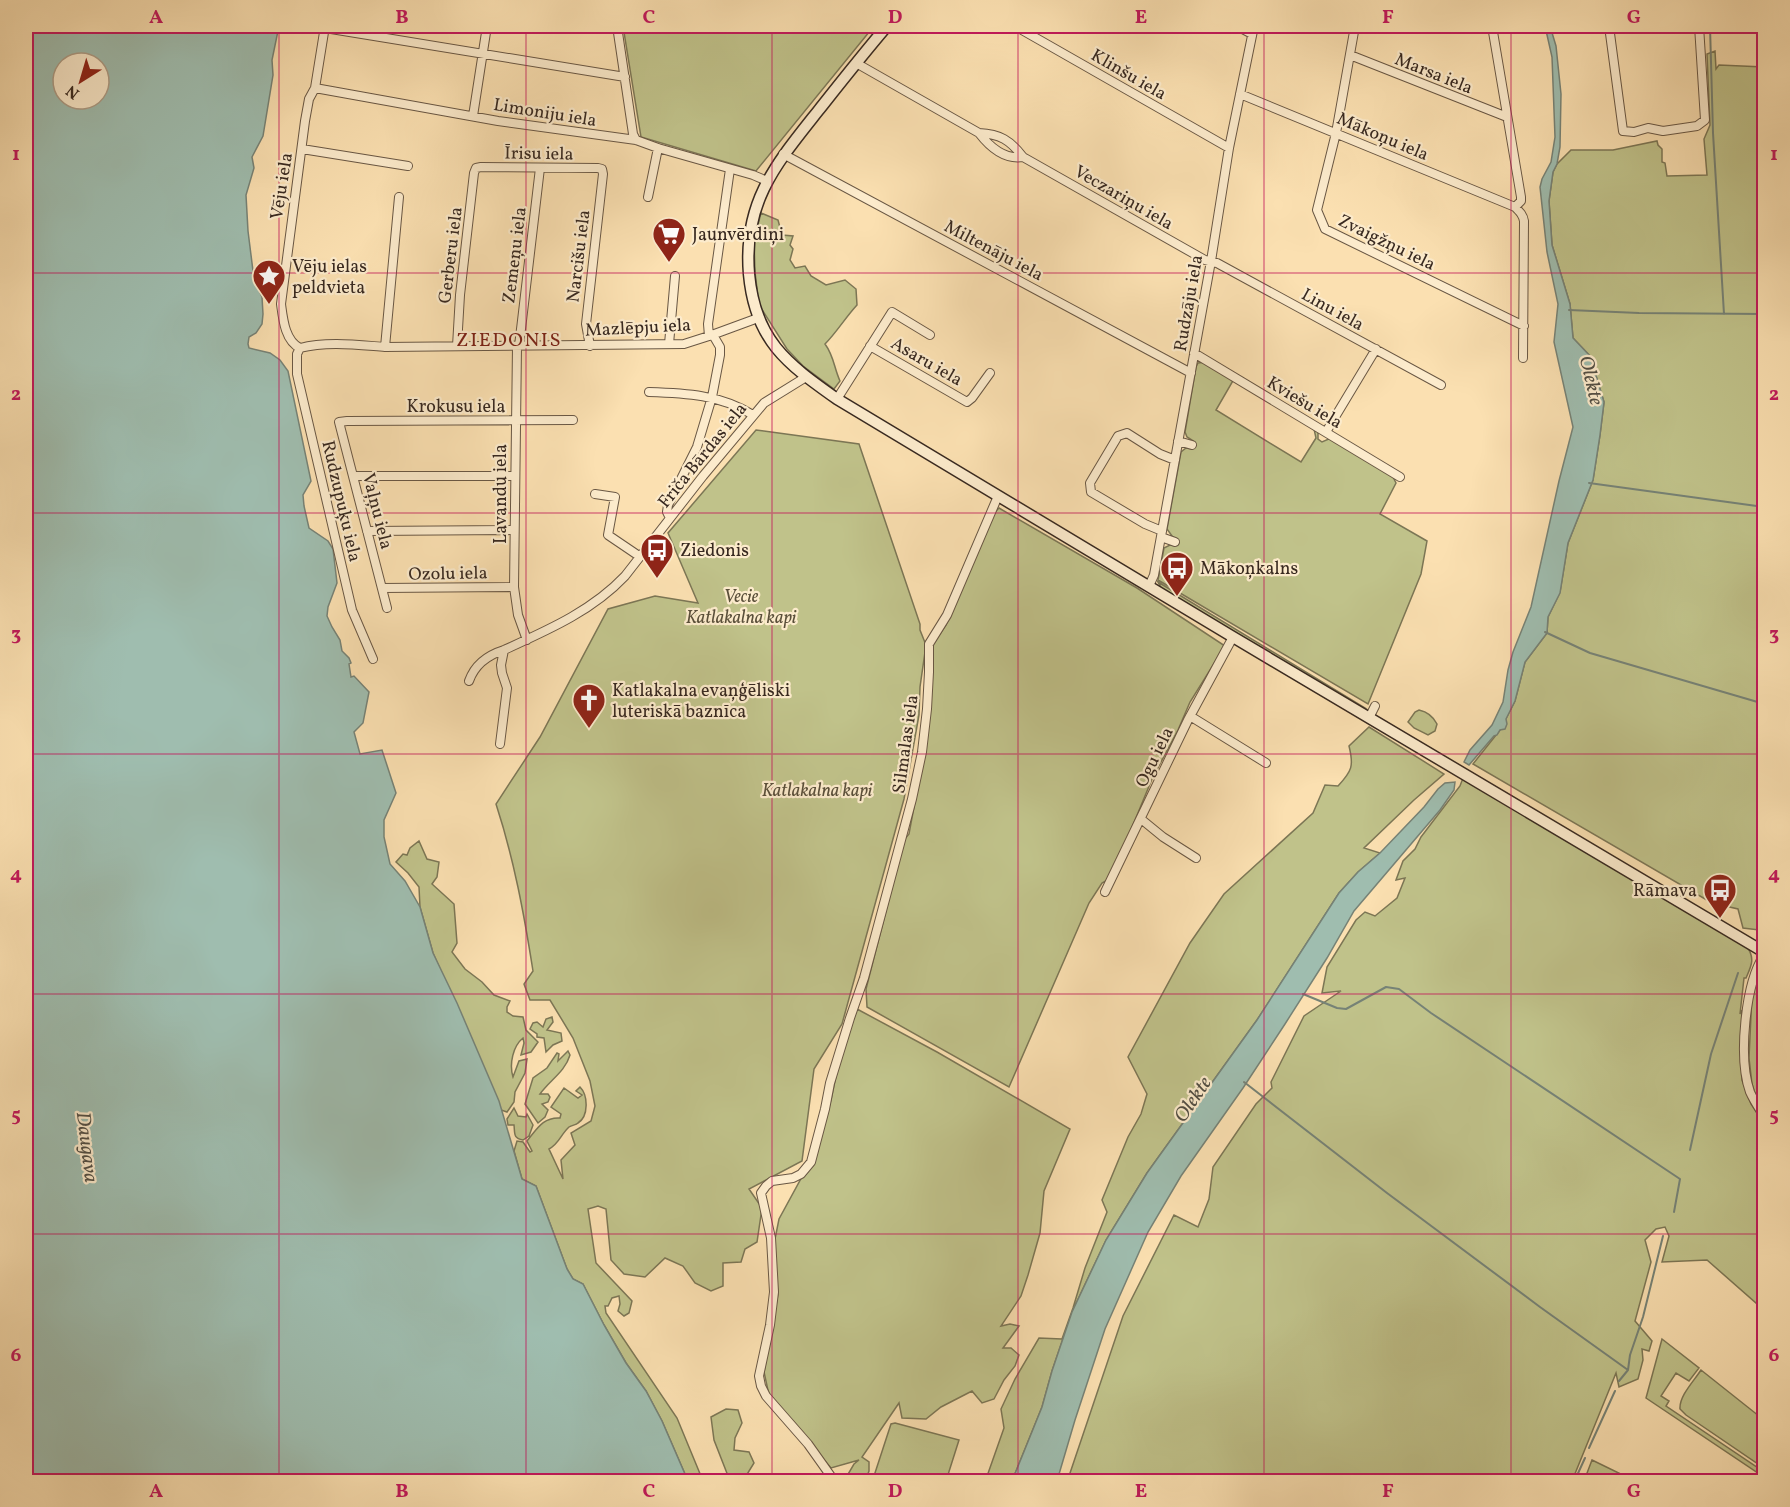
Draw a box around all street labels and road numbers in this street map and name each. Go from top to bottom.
street label: Klinšu iela [1086,44,1171,107]
street label: Marsa iela [1391,47,1476,101]
street label: Limoniju iela [491,93,598,134]
street label: Mākoņu iela [1333,107,1432,168]
street label: Īrisu iela [504,141,574,168]
street label: Vēju iela [265,151,300,221]
street label: Veczariņu iela [1069,160,1178,237]
street label: Gerberu iela [433,205,470,305]
street label: Zemeņu iela [497,205,534,305]
street label: Narcišu iela [561,208,598,304]
street label: Zvaigžņu iela [1334,209,1439,278]
street label: Miltenāju iela [939,215,1047,288]
street label: Rudzāju iela [1169,253,1210,354]
street label: Linu iela [1296,283,1368,338]
street label: Mazlēpju iela [584,313,692,344]
street label: Asaru iela [886,332,967,393]
street label: Kviešu iela [1262,371,1347,436]
street label: Krokusu iela [407,395,505,420]
street label: Friča Bārdas iela [653,398,754,514]
street label: Rudzupuķu iela [314,438,367,565]
street label: Lavandu iela [489,444,514,544]
street label: Vaļņu iela [355,471,398,552]
street label: Ozolu iela [408,561,488,588]
street label: Silmalas iela [887,693,926,795]
street label: Ogu iela [1130,723,1181,792]

